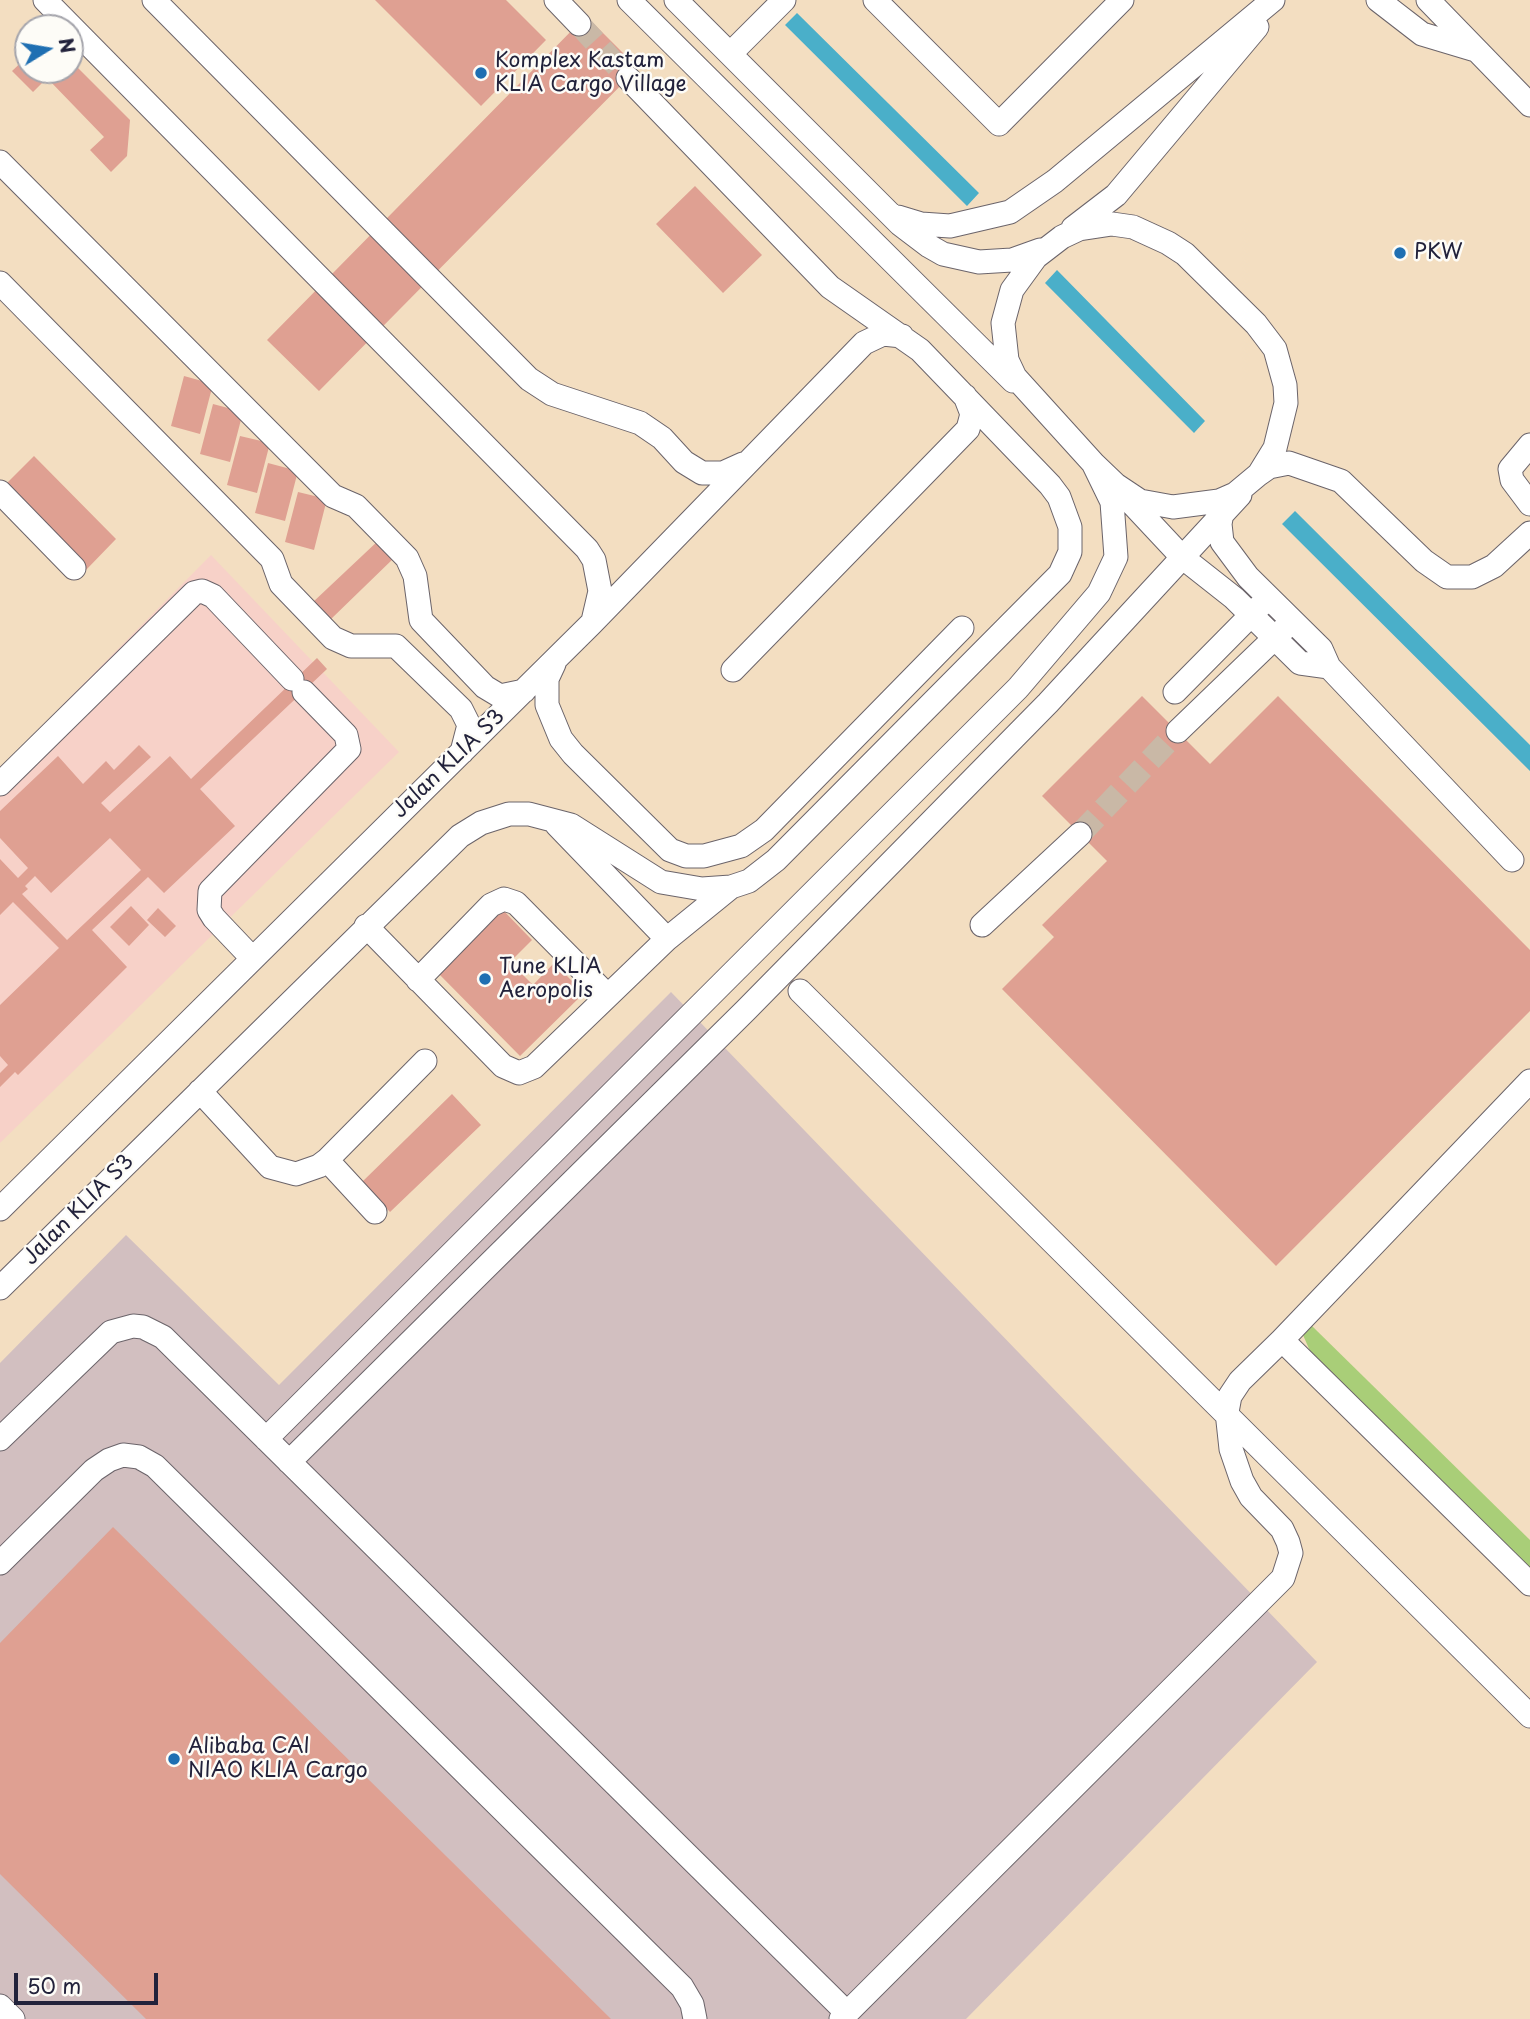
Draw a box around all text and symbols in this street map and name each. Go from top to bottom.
north arrow [14,14,84,84]
text: N [52,35,83,55]
place label: Komplex Kastam KLIA Cargo Village [495,48,687,98]
marker: Komplex Kastam KLIA Cargo Village [473,65,489,81]
place label: PKW [1414,240,1462,266]
marker: PKW [1392,245,1408,261]
street label: Jalan KLIA S3 [388,704,510,824]
place label: Tune KLIA Aeropolis [499,954,601,1004]
marker: Tune KLIA Aeropolis [477,971,493,987]
street label: Jalan KLIA S3 [18,1149,140,1271]
place label: Alibaba CAI NIAO KLIA Cargo [188,1734,368,1784]
marker: Alibaba CAI NIAO KLIA Cargo [166,1751,182,1767]
scale bar [18,1960,161,2004]
text: 50 m [27,1969,81,2001]

